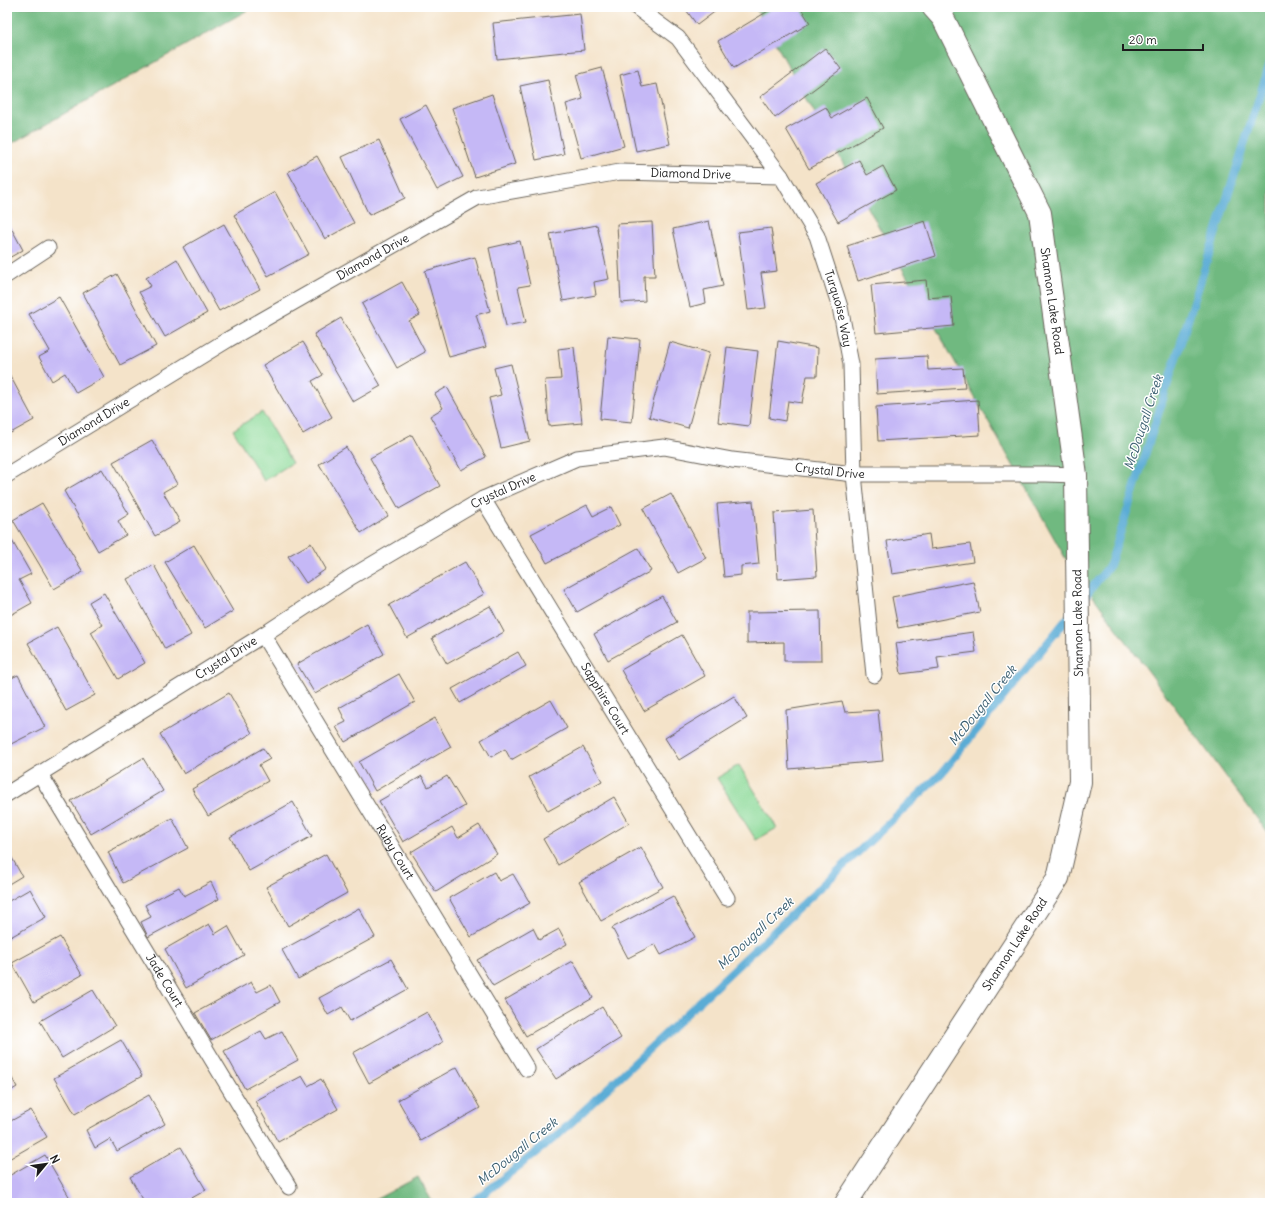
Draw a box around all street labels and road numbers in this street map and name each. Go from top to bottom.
street label: Diamond Drive [650,165,731,182]
street label: Diamond Drive [334,230,411,283]
street label: Shannon Lake Road [1038,247,1067,355]
street label: Turquoise Way [821,268,856,348]
street label: Diamond Drive [55,394,132,449]
street label: Crystal Drive [794,459,865,481]
street label: Crystal Drive [468,469,538,512]
street label: Shannon Lake Road [1069,569,1086,677]
street label: Crystal Drive [192,633,260,682]
street label: Sapphire Court [578,660,633,737]
street label: Ruby Court [373,822,418,882]
street label: Shannon Lake Road [979,895,1050,993]
street label: Jade Court [143,951,187,1010]

